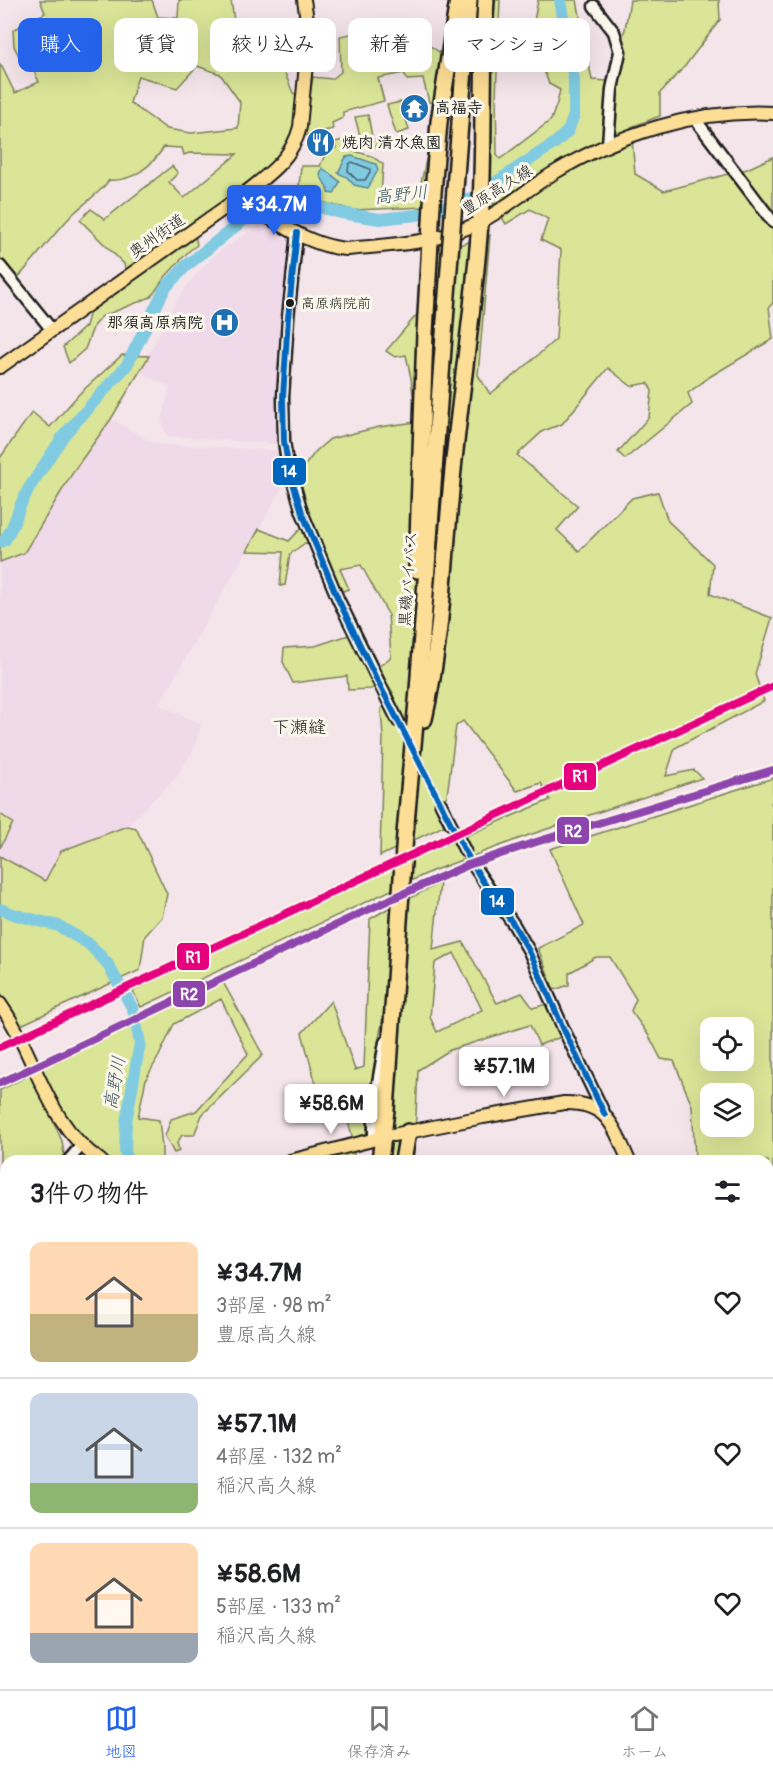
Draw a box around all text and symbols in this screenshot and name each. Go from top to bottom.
chip: 購入 [18,18,102,72]
chip: 賃貸 [114,18,198,72]
chip: 絞り込み [210,18,336,72]
chip: 新着 [348,18,432,72]
chip: マンション [444,18,590,72]
temple icon: 高福寺 [398,92,430,124]
place label: 高福寺 [435,98,483,118]
restaurant icon: 焼肉 清水魚園 [305,127,337,159]
place label: 焼肉 清水魚園 [342,133,441,153]
street label: 豊原高久線 [458,160,536,220]
water label: 高野川 [373,181,429,209]
pin: ¥34.7M [225,185,323,236]
text: ¥34.7M [241,192,307,217]
street label: 奥州街道 [125,209,189,263]
place label: 高原病院前 [301,295,371,312]
marker: 高原病院前 [284,297,296,309]
hospital icon: 那須高原病院 [208,307,240,339]
place label: 那須高原病院 [107,313,203,333]
line badge: 14 [272,457,307,486]
text: 14 [281,462,297,482]
street label: 黒磯バイパス [395,531,421,627]
district label: 下瀬縫 [272,716,326,739]
line badge: R1 [563,762,597,791]
text: R1 [572,767,588,787]
line badge: R2 [556,816,590,845]
text: R2 [564,822,582,842]
line badge: 14 [480,887,515,916]
text: 14 [489,892,505,912]
line badge: R1 [176,942,210,971]
text: R1 [185,948,201,968]
line badge: R2 [172,980,206,1008]
text: R2 [180,985,198,1005]
map controls [700,1017,754,1137]
button: locate [700,1017,754,1071]
pin: ¥57.1M [455,1047,553,1098]
water label: 高野川 [99,1054,131,1112]
text: ¥57.1M [473,1054,535,1079]
button: layers [700,1083,754,1137]
pin: ¥58.6M [282,1084,380,1135]
text: ¥58.6M [298,1091,364,1116]
icon: filters [711,1175,744,1208]
text: 3件の物件 [30,1178,149,1210]
text: ¥34.7M [216,1257,302,1289]
icon: home [78,1266,150,1338]
icon: heart [711,1286,744,1319]
text: 3部屋 · 98 m² [216,1293,332,1318]
text: 豊原高久線 [216,1322,316,1347]
text: ¥57.1M [216,1408,296,1440]
icon: home [78,1417,150,1489]
icon: heart [711,1437,744,1470]
text: 4部屋 · 132 m² [216,1444,342,1469]
text: 稲沢高久線 [216,1473,316,1498]
text: ¥58.6M [216,1558,301,1590]
icon: home [78,1567,150,1639]
icon: heart [711,1587,744,1620]
text: 5部屋 · 133 m² [216,1594,341,1619]
text: 稲沢高久線 [216,1623,316,1648]
tab: 地図 [105,1702,138,1762]
tab: 保存済み [347,1702,411,1762]
tab: ホーム [621,1702,668,1762]

